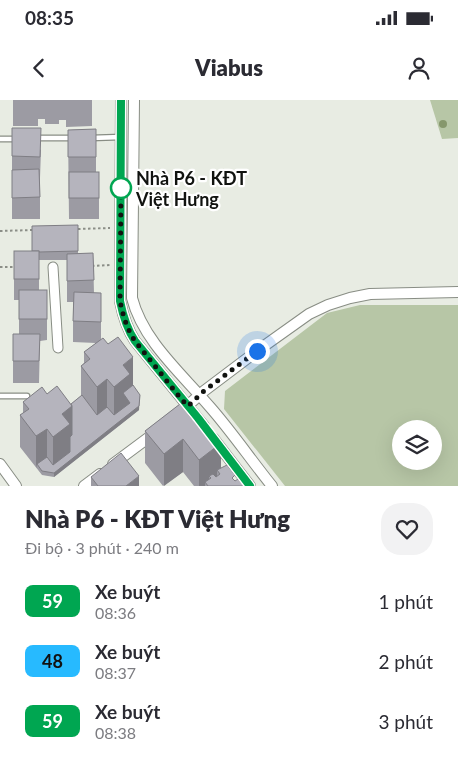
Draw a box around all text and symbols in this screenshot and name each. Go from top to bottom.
text: 08:35 [25,6,74,29]
icon: back [25,54,53,82]
text: Viabus [195,54,263,81]
icon: person [405,54,433,82]
place label: Nhà P6 - KĐT Việt Hưng [135,167,247,210]
marker: Nhà P6 - KĐT Việt Hưng [110,177,132,199]
your location [245,339,270,364]
map controls [392,420,442,470]
button: layers [392,420,442,470]
button: heart [381,503,433,555]
text: Nhà P6 - KĐT Việt Hưng [25,504,290,533]
text: Đi bộ · 3 phút · 240 m [25,538,179,557]
text: Xe buýt [95,580,160,603]
text: 59 [42,590,63,612]
text: 1 phút [378,590,433,613]
text: 08:36 [95,603,136,622]
text: Xe buýt [95,640,160,663]
text: 48 [42,650,63,672]
text: 2 phút [378,650,433,673]
text: 08:37 [95,663,136,682]
text: Xe buýt [95,700,160,723]
text: 59 [42,710,63,732]
text: 3 phút [378,710,433,733]
text: 08:38 [95,723,136,742]

